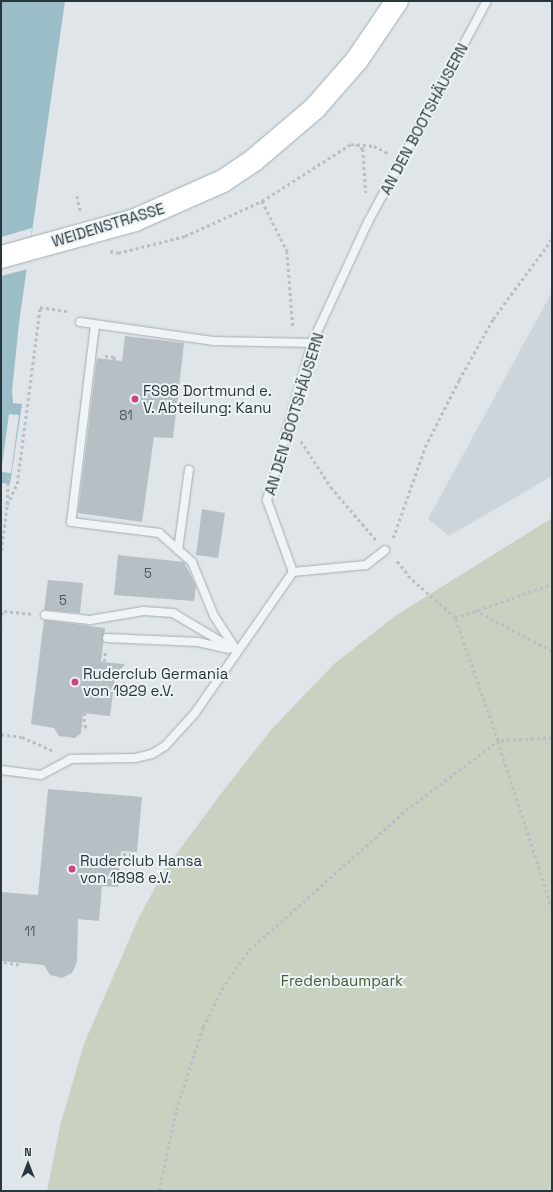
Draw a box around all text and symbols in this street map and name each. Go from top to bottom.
street label: AN DEN BOOTSHÄUSERN [376,40,472,198]
street label: WEIDENSTRASSE [49,199,167,251]
street label: AN DEN BOOTSHÄUSERN [261,331,327,497]
place label: FS98 Dortmund e. V. Abteilung: Kanu [143,381,272,416]
marker: FS98 Dortmund e. V. Abteilung: Kanu [130,394,140,404]
house number: 81 [119,408,133,424]
house number: 5 [144,566,152,582]
house number: 5 [59,593,67,609]
place label: Ruderclub Germania von 1929 e.V. [83,664,228,699]
marker: Ruderclub Germania von 1929 e.V. [70,677,80,687]
place label: Ruderclub Hansa von 1898 e.V. [80,851,202,886]
marker: Ruderclub Hansa von 1898 e.V. [67,864,77,874]
house number: 11 [25,924,35,940]
park label: Fredenbaumpark [281,972,403,990]
north arrow [8,1144,48,1184]
text: N [24,1145,32,1159]

